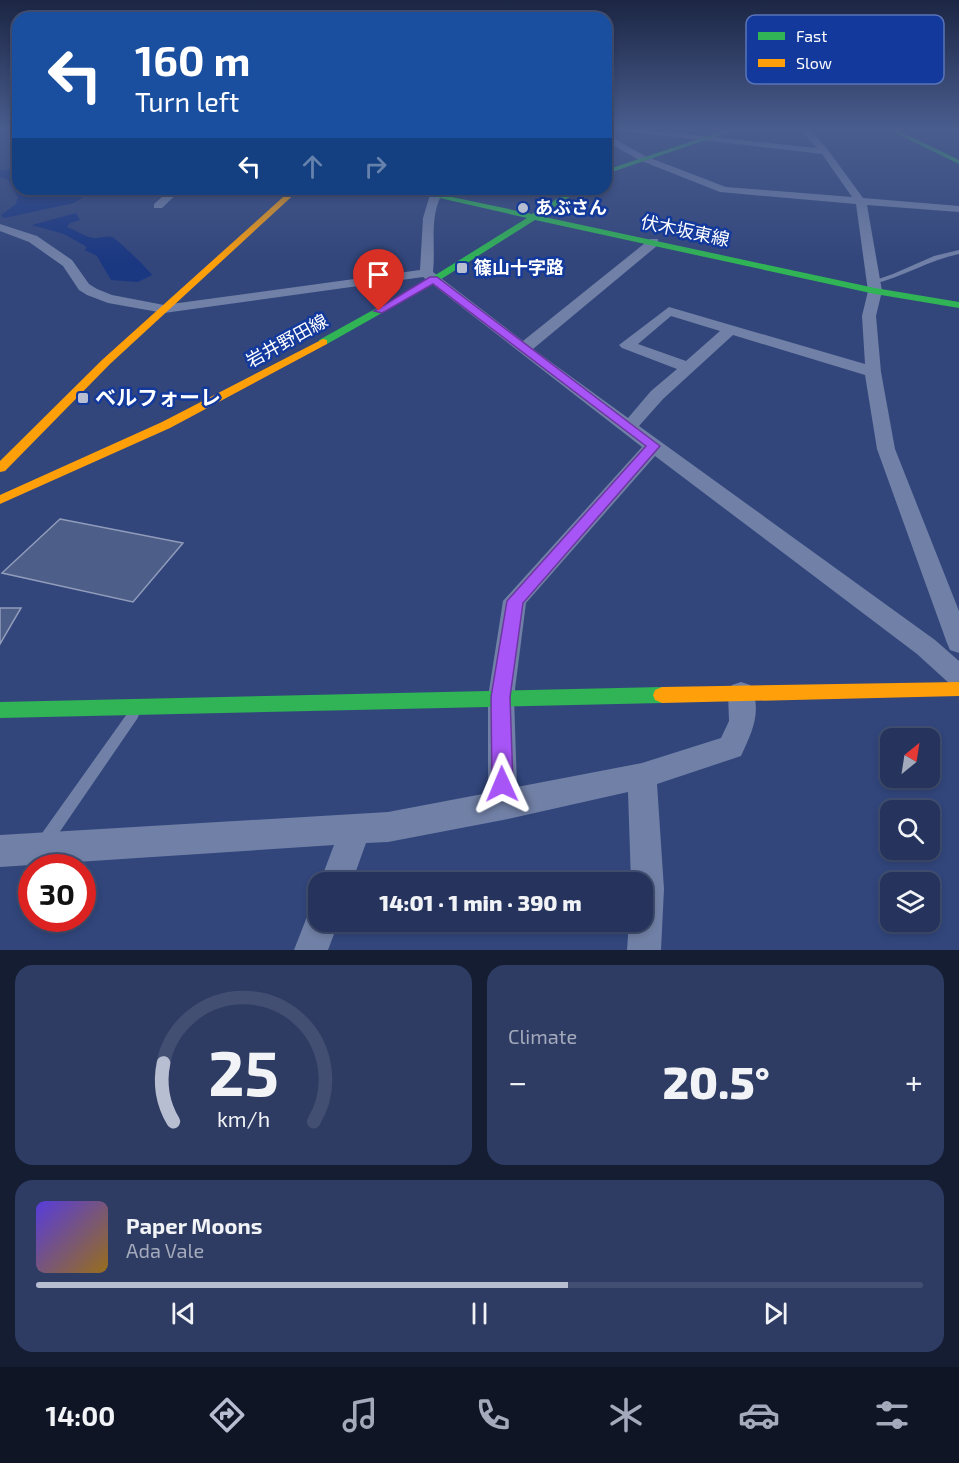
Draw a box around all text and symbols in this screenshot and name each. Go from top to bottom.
legend [746,15,944,84]
text: Fast [796,26,827,45]
text: 160 m [135,34,251,84]
icon: left [36,36,114,114]
text: Slow [796,53,832,72]
text: Turn left [135,85,239,117]
icon: left [233,150,266,183]
icon: ahead [296,150,329,183]
icon: right [359,150,392,183]
place label: あぶさん [535,196,607,218]
marker: あぶさん [516,201,530,215]
street label: 伏木坂東線 [639,210,732,250]
pin [353,249,404,311]
place label: 篠山十字路 [474,256,564,278]
icon: arrive [362,258,395,291]
marker: 篠山十字路 [455,261,469,275]
street label: 岩井野田線 [242,309,331,372]
place label: ベルフォーレ [95,384,221,409]
marker: ベルフォーレ [76,391,90,405]
north arrow [880,728,940,788]
map controls [880,728,940,932]
position arrow [470,752,534,816]
button: search [880,800,940,860]
speed limit sign: 30 [18,854,96,932]
button: layers [880,872,940,932]
text: 14:01 · 1 min · 390 m [379,889,582,915]
text: Climate [508,1024,577,1048]
text: 25 [208,1034,279,1109]
text: 20.5° [662,1054,770,1108]
text: − [508,1061,527,1101]
text: + [905,1061,923,1101]
text: km/h [217,1106,270,1131]
text: Paper Moons [126,1212,262,1238]
text: Ada Vale [126,1238,204,1262]
icon: previous [167,1297,200,1330]
icon: pause [463,1297,496,1330]
icon: next [759,1297,792,1330]
icon: directions [206,1394,248,1436]
icon: music [339,1394,381,1436]
icon: phone [472,1394,514,1436]
icon: climate [605,1394,647,1436]
icon: car [738,1394,780,1436]
icon: filters [871,1394,913,1436]
text: 14:00 [46,1399,115,1431]

